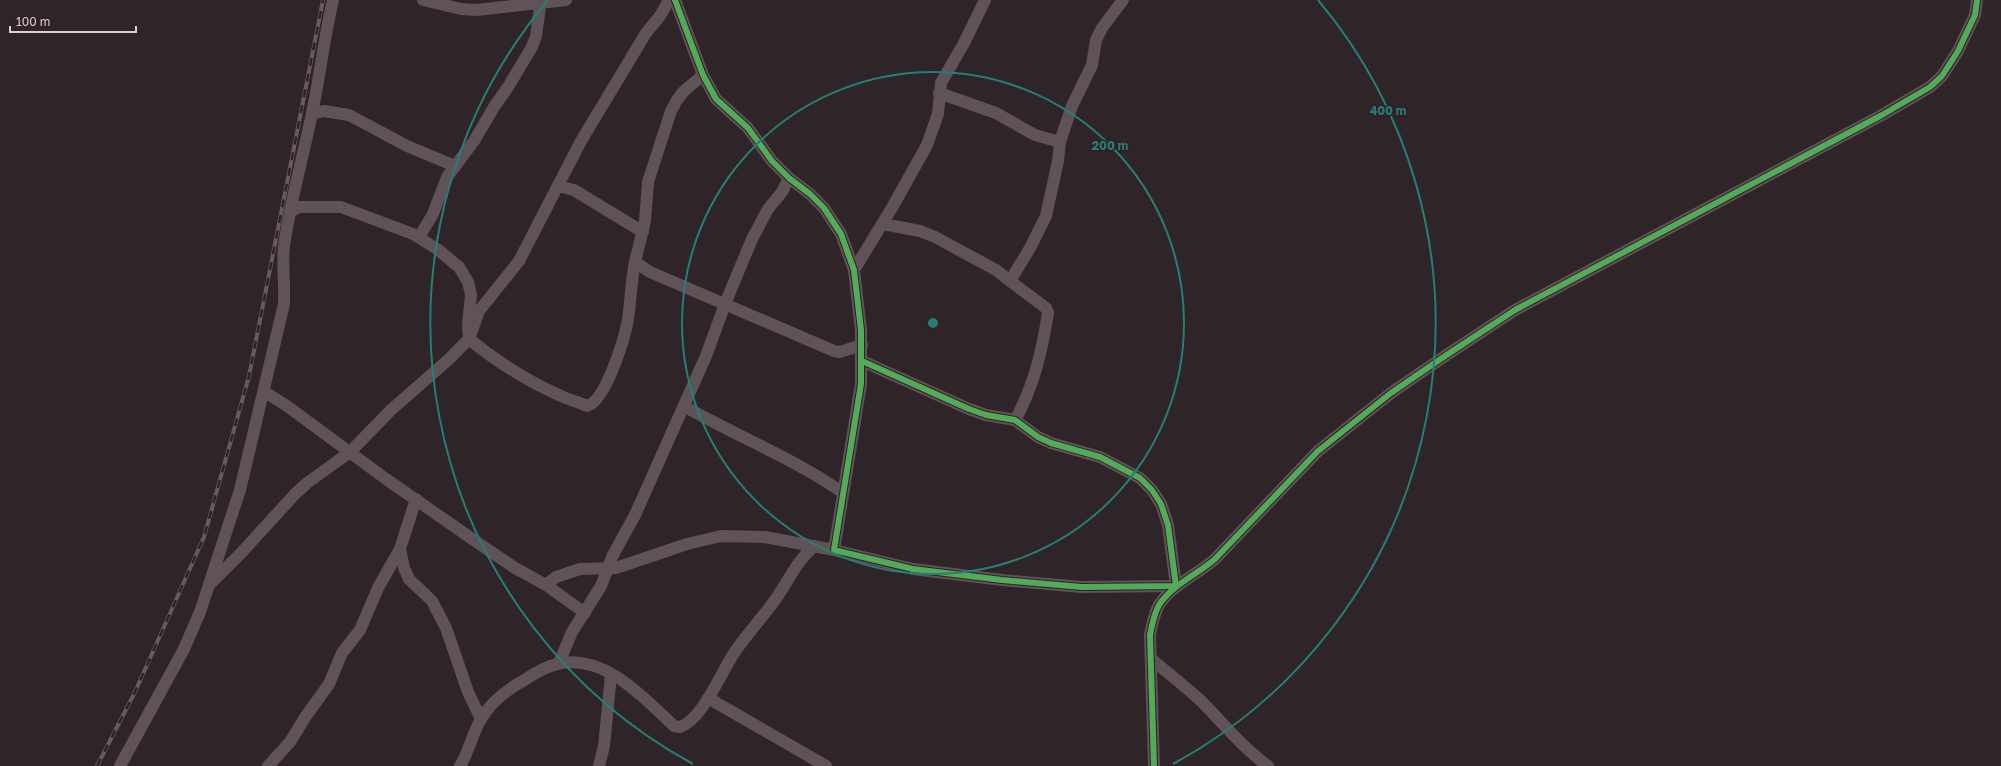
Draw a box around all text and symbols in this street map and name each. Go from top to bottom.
scale bar [10,8,136,34]
text: 100 m [16,14,50,29]
text: 400 m [1370,103,1406,118]
text: 200 m [1092,138,1128,153]
centre of rings [926,316,940,330]

